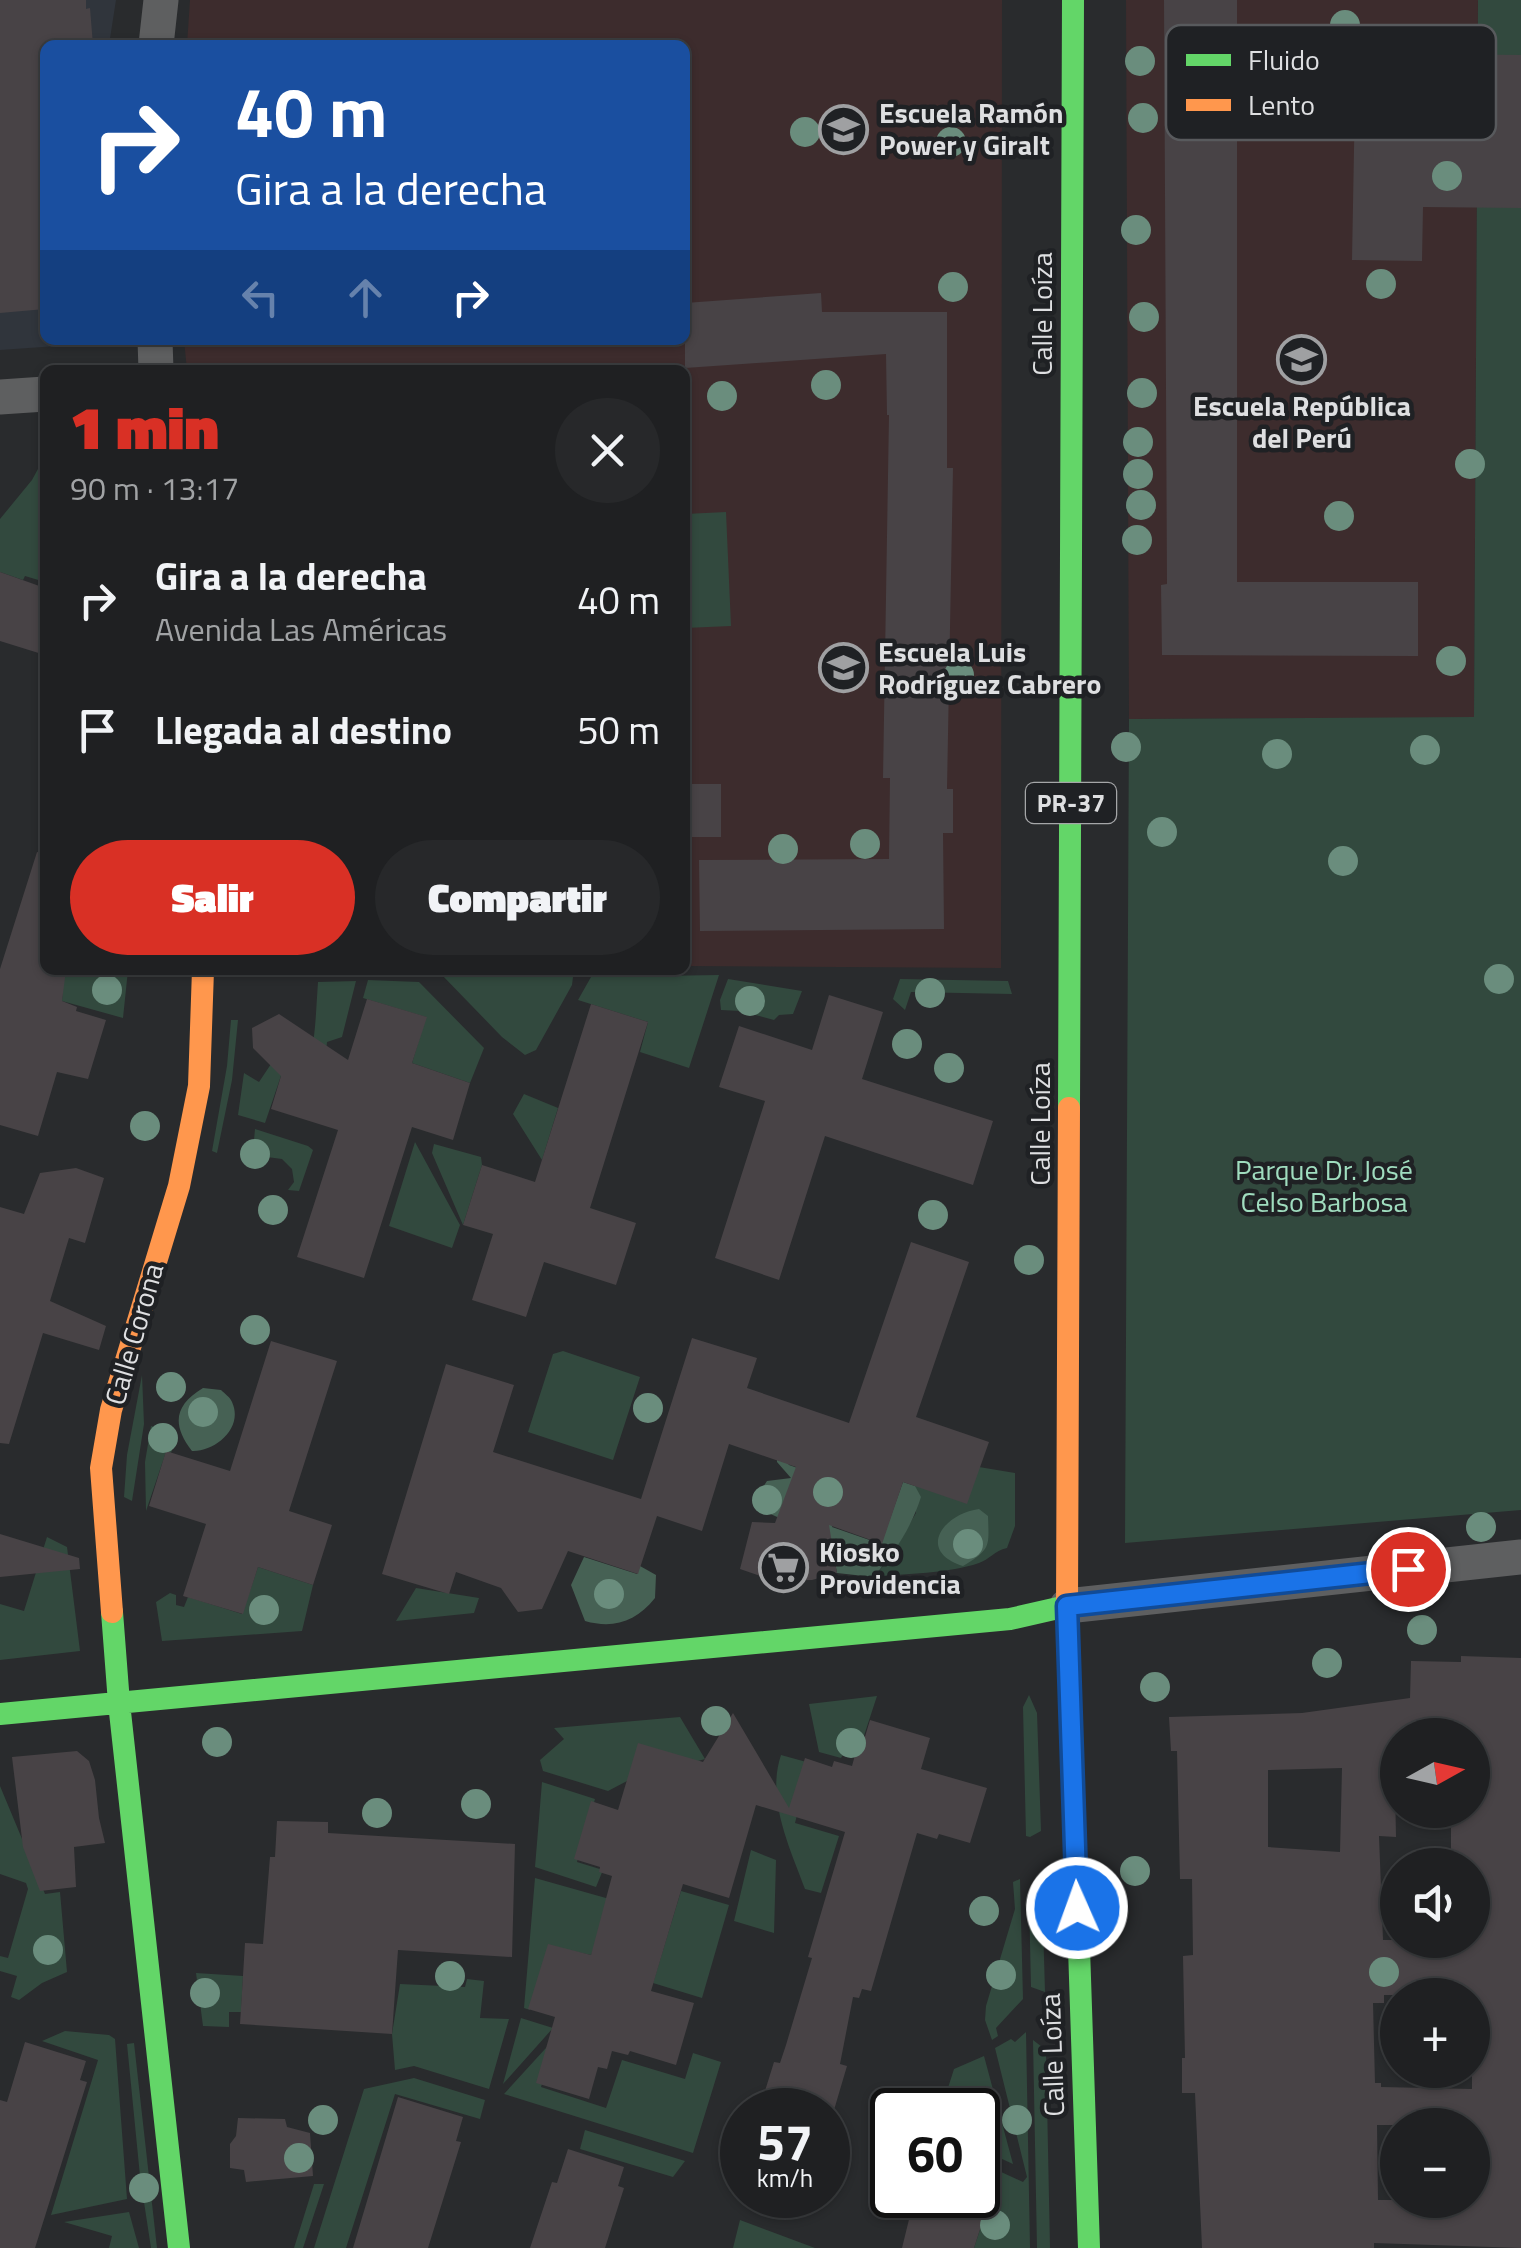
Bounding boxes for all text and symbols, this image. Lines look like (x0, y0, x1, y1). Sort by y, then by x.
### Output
legend (1166, 25, 1496, 140)
text: Fluido (1248, 38, 1320, 81)
text: 40 m (235, 58, 388, 164)
icon: right (70, 80, 200, 210)
text: Lento (1248, 83, 1315, 126)
place label: Escuela Ramón Power y Giralt (879, 91, 1063, 166)
school or university icon: Escuela Ramón Power y Giralt (818, 103, 870, 155)
text: Gira a la derecha (235, 154, 547, 222)
street label: Calle Loíza (1020, 252, 1063, 376)
icon: left (233, 270, 288, 325)
icon: ahead (338, 270, 393, 325)
icon: right (443, 270, 498, 325)
school or university icon: Escuela República del Perú (1276, 333, 1328, 385)
text: 1 min (70, 381, 219, 472)
place label: Escuela República del Perú (1193, 384, 1411, 459)
button: close (555, 398, 660, 503)
text: 90 m · 13:17 (70, 464, 239, 512)
text: Gira a la derecha (155, 547, 427, 605)
text: 40 m (577, 571, 660, 629)
icon: right (70, 573, 125, 628)
text: Avenida Las Américas (155, 605, 447, 653)
place label: Escuela Luis Rodríguez Cabrero (878, 630, 1101, 705)
school or university icon: Escuela Luis Rodríguez Cabrero (817, 642, 869, 694)
text: Llegada al destino (155, 701, 452, 759)
text: 50 m (577, 701, 660, 759)
icon: arrive (70, 703, 125, 758)
road number: PR-37 (1026, 783, 1116, 823)
button: Salir (70, 840, 355, 955)
button: Compartir (375, 840, 660, 955)
street label: Calle Loíza (1018, 1062, 1061, 1186)
park label: Parque Dr. José Celso Barbosa (1235, 1148, 1413, 1223)
street label: Calle Corona (93, 1258, 174, 1410)
pin (1366, 1527, 1451, 1612)
place label: Kiosko Providencia (819, 1530, 961, 1605)
supermarket icon: Kiosko Providencia (758, 1542, 810, 1594)
icon: arrive (1381, 1542, 1436, 1597)
north arrow (1380, 1718, 1490, 1828)
map controls (1380, 1718, 1490, 2218)
button: sound (1380, 1848, 1490, 1958)
position arrow (1025, 1856, 1129, 1960)
button: + (1380, 1978, 1490, 2088)
street label: Calle Loíza (1028, 1993, 1075, 2117)
speed limit sign: 60 (870, 2088, 1000, 2218)
text: 57 (757, 2103, 813, 2179)
button: − (1380, 2108, 1490, 2218)
text: km/h (757, 2159, 813, 2197)

